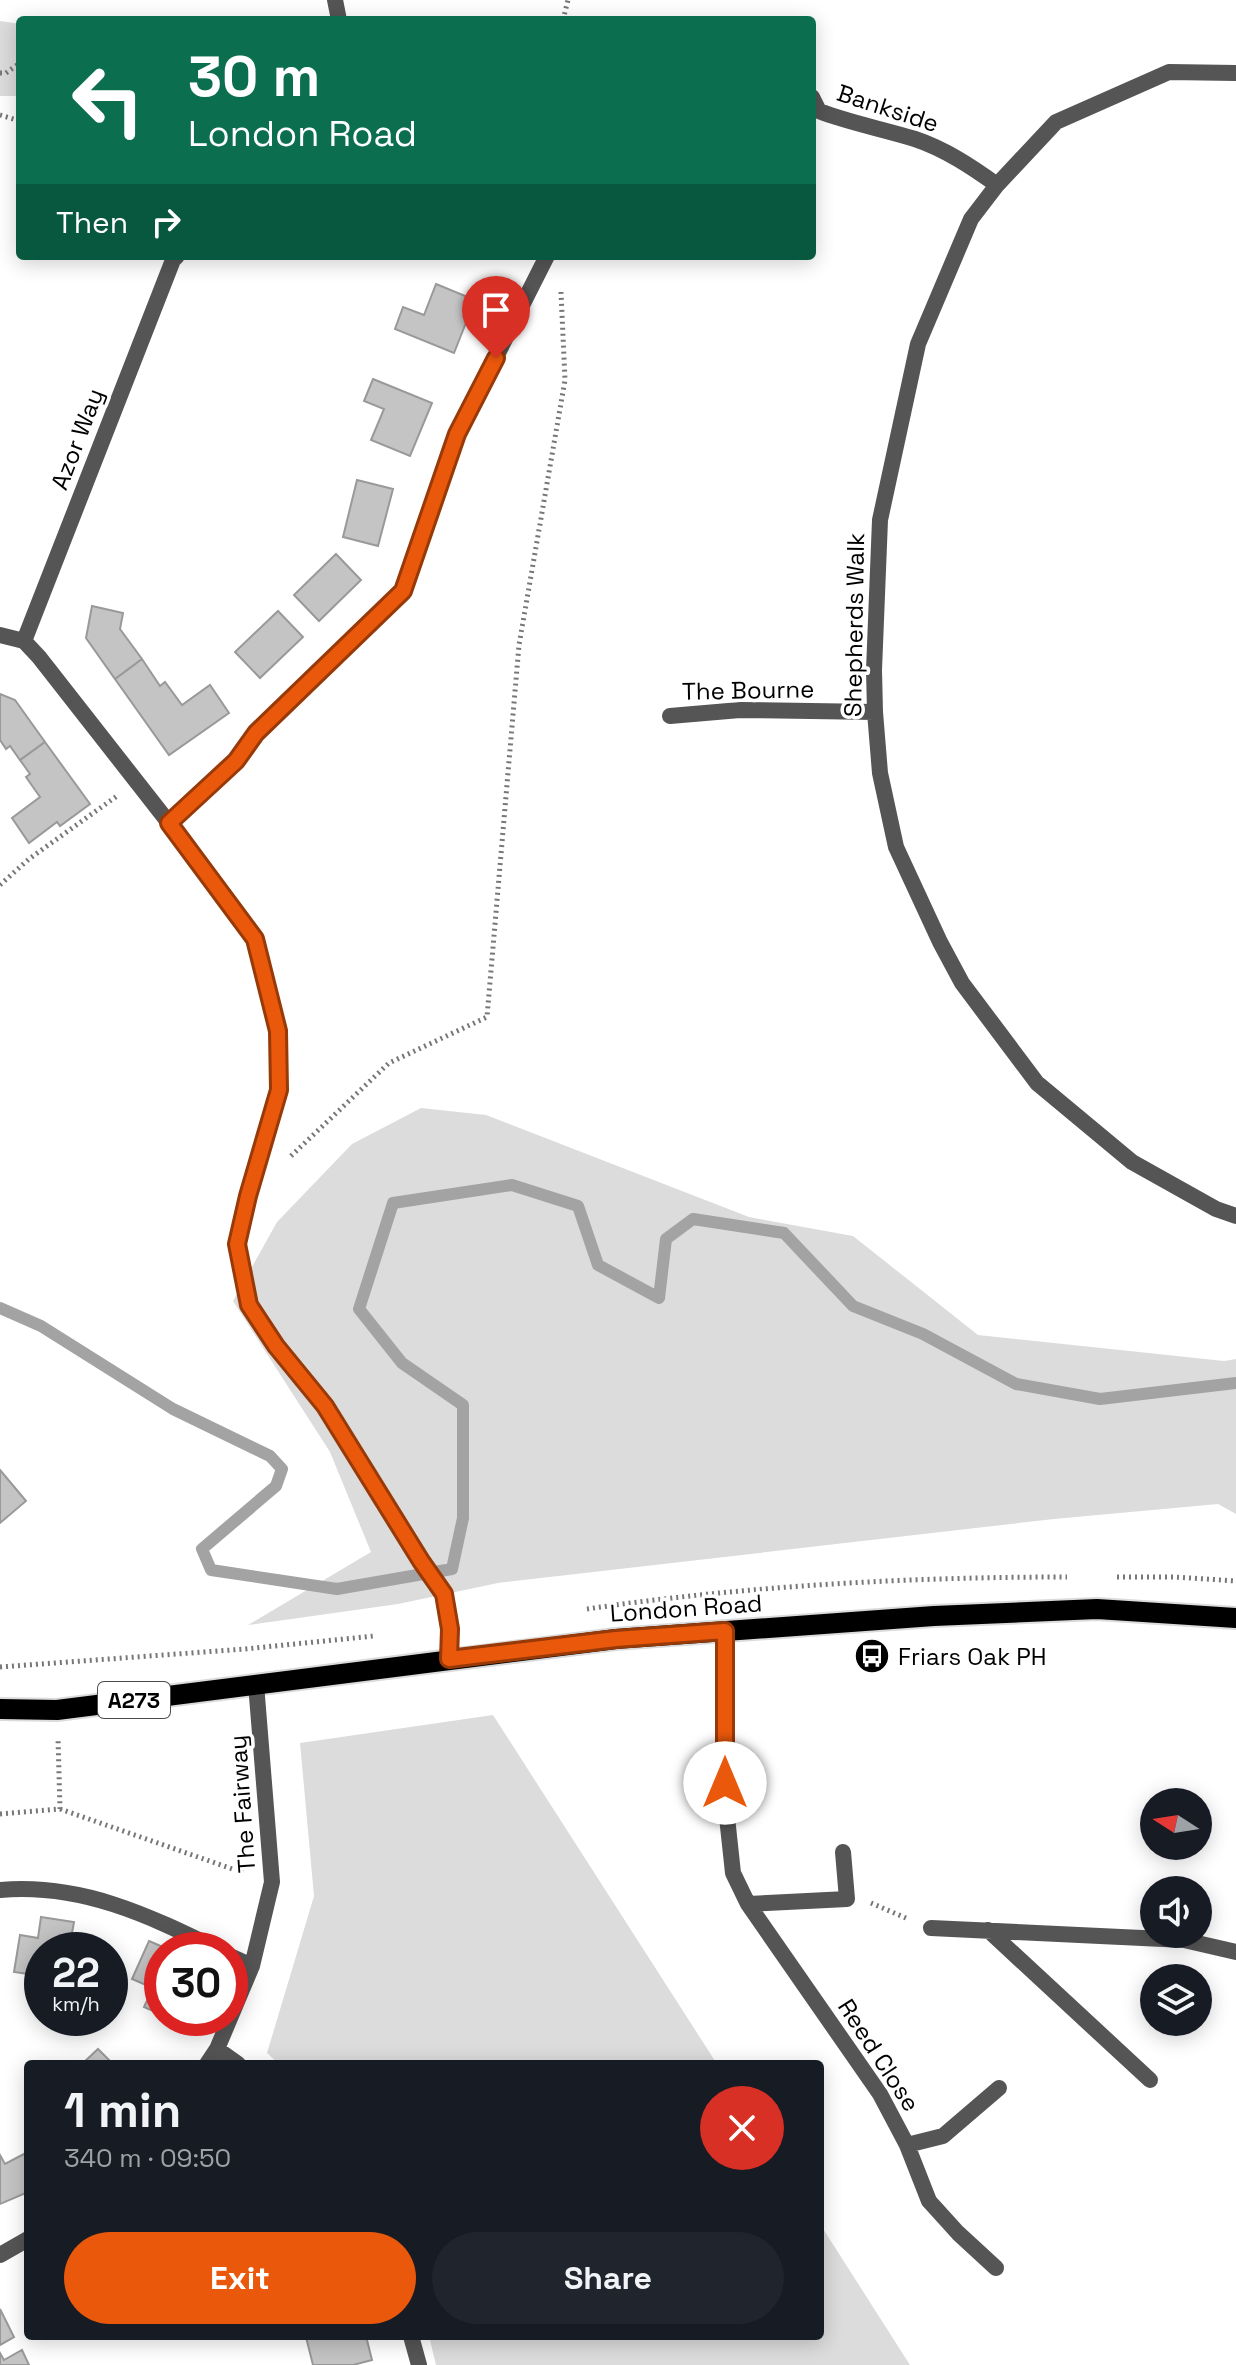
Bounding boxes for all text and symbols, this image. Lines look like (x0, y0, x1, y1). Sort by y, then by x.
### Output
text: 30 m (188, 41, 320, 112)
icon: left (56, 48, 160, 152)
street label: Bankside (833, 77, 943, 139)
text: London Road (188, 111, 417, 157)
icon: right (144, 200, 188, 244)
text: Then (56, 203, 128, 242)
pin (462, 276, 530, 358)
icon: arrive (474, 288, 518, 332)
street label: Azor Way (44, 384, 110, 494)
street label: Shepherds Walk (837, 533, 871, 717)
street label: The Bourne (681, 673, 815, 707)
street label: London Road (609, 1587, 763, 1629)
bus stop icon: Friars Oak PH (853, 1637, 891, 1675)
place label: Friars Oak PH (898, 1641, 1046, 1672)
road number: A273 (98, 1682, 170, 1718)
street label: The Fairway (222, 1734, 262, 1874)
position arrow (683, 1741, 767, 1825)
north arrow (1140, 1788, 1212, 1860)
map controls (1140, 1788, 1212, 2036)
button: sound (1140, 1876, 1212, 1948)
speed limit sign: 30 (144, 1932, 248, 2036)
text: 22 (52, 1948, 100, 1999)
button: layers (1140, 1964, 1212, 2036)
text: km/h (52, 1991, 100, 2017)
street label: Reed Close (831, 1993, 927, 2117)
text: 1 min (64, 2080, 181, 2141)
button: close (700, 2086, 784, 2170)
text: 340 m · 09:50 (64, 2141, 231, 2175)
button: Exit (64, 2232, 416, 2324)
button: Share (432, 2232, 784, 2324)

